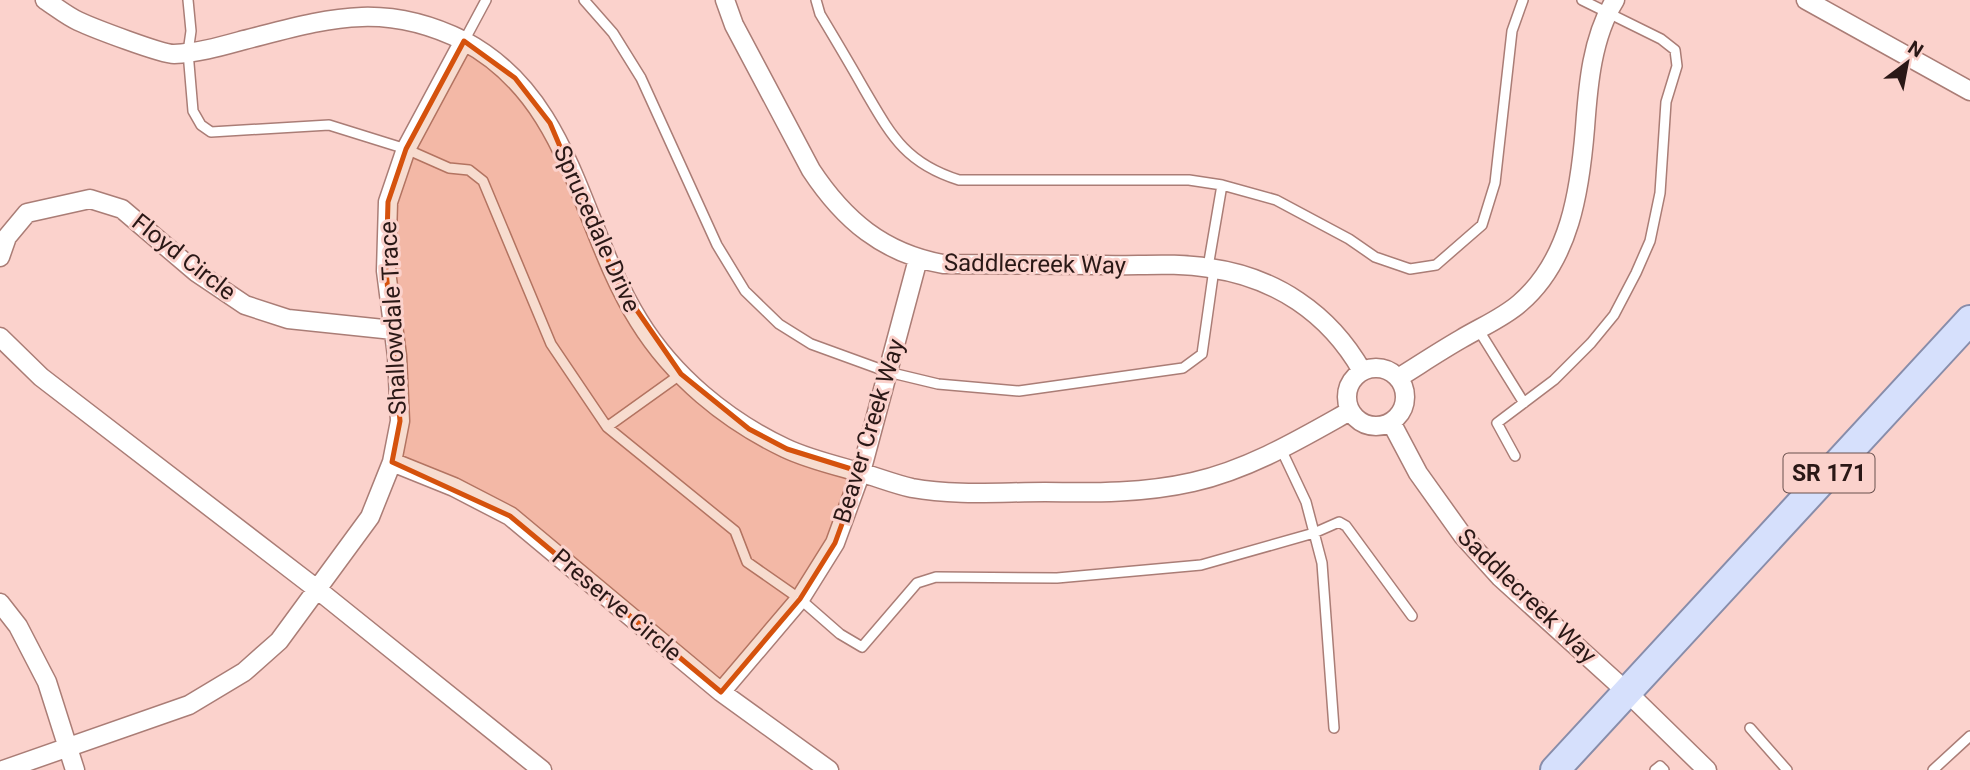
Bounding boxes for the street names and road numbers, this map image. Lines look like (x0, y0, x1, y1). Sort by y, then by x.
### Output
street label: Sprucedale Drive (548, 141, 646, 317)
street label: Floyd Circle (127, 208, 241, 306)
street label: Shallowdale Trace (374, 220, 412, 416)
street label: Saddlecreek Way (944, 248, 1127, 280)
street label: Beaver Creek Way (828, 335, 911, 526)
road number: SR 171 (1784, 453, 1874, 492)
street label: Saddlecreek Way (1452, 523, 1603, 670)
street label: Preserve Circle (547, 543, 687, 667)

